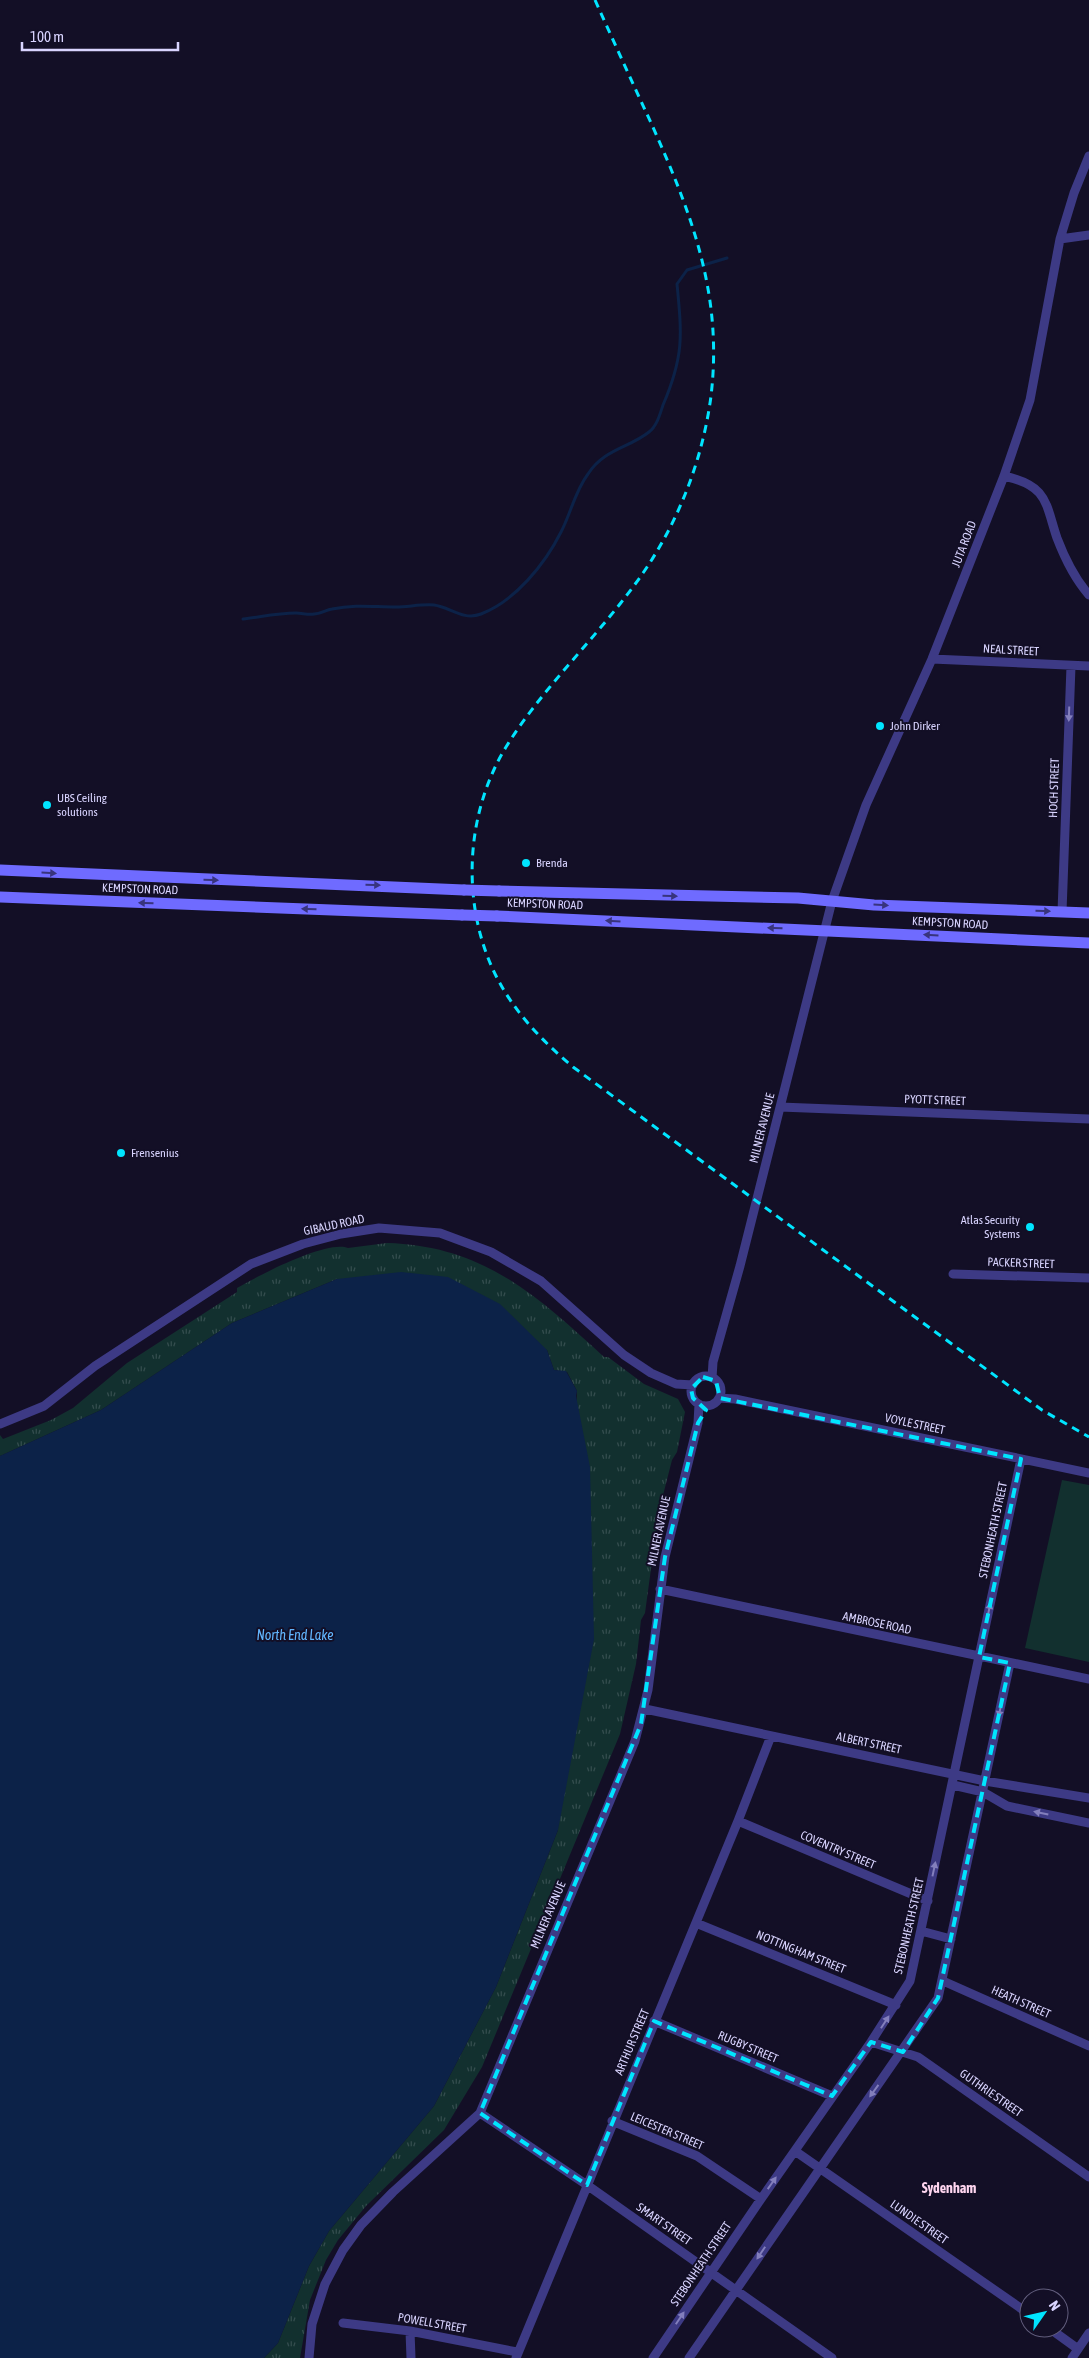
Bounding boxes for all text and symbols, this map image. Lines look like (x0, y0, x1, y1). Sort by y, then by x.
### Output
scale bar (22, 20, 179, 52)
text: 100 m (30, 28, 64, 45)
street label: JUTA ROAD (949, 518, 979, 569)
street label: NEAL STREET (983, 642, 1040, 658)
one-way arrow (1065, 707, 1073, 723)
place label: John Dirker (890, 719, 940, 733)
marker: John Dirker (874, 720, 886, 732)
street label: HOCH STREET (1046, 757, 1062, 818)
place label: UBS Ceiling solutions (57, 791, 108, 819)
marker: UBS Ceiling solutions (41, 799, 53, 811)
place label: Brenda (536, 856, 568, 870)
marker: Brenda (520, 857, 532, 869)
one-way arrow (41, 869, 57, 877)
one-way arrow (203, 876, 219, 884)
street label: KEMPSTON ROAD (102, 881, 179, 897)
one-way arrow (366, 882, 382, 890)
one-way arrow (662, 892, 678, 900)
street label: KEMPSTON ROAD (507, 896, 584, 912)
one-way arrow (138, 899, 154, 907)
one-way arrow (873, 901, 889, 909)
one-way arrow (300, 905, 316, 913)
one-way arrow (1035, 907, 1051, 915)
street label: KEMPSTON ROAD (912, 914, 989, 932)
one-way arrow (605, 917, 621, 925)
one-way arrow (767, 924, 783, 932)
one-way arrow (922, 931, 938, 939)
street label: MILNER AVENUE (747, 1092, 777, 1164)
street label: PYOTT STREET (904, 1092, 967, 1108)
place label: Frensenius (131, 1146, 179, 1160)
marker: Frensenius (115, 1147, 127, 1159)
street label: GIBAUD ROAD (302, 1212, 366, 1238)
place label: Atlas Security Systems (961, 1213, 1020, 1241)
marker: Atlas Security Systems (1024, 1221, 1036, 1233)
street label: PACKER STREET (987, 1255, 1056, 1271)
street label: VOYLE STREET (884, 1411, 947, 1437)
street label: STEBONHEATH STREET (976, 1480, 1010, 1580)
street label: MILNER AVENUE (645, 1495, 673, 1567)
one-way arrow (985, 1601, 993, 1617)
street label: AMBROSE ROAD (841, 1609, 913, 1637)
water label: North End Lake (256, 1627, 334, 1643)
one-way arrow (996, 1703, 1004, 1718)
street label: ALBERT STREET (835, 1729, 903, 1757)
one-way arrow (1034, 1809, 1049, 1817)
street label: COVENTRY STREET (798, 1828, 878, 1872)
one-way arrow (931, 1860, 939, 1876)
street label: STEBONHEATH STREET (891, 1876, 927, 1976)
street label: MILNER AVENUE (528, 1879, 568, 1951)
street label: NOTTINGHAM STREET (754, 1928, 848, 1977)
street label: HEATH STREET (989, 1983, 1053, 2022)
street label: ARTHUR STREET (612, 2006, 653, 2077)
one-way arrow (880, 2015, 890, 2028)
street label: RUGBY STREET (716, 2028, 781, 2066)
street label: GUTHRIE STREET (957, 2066, 1026, 2120)
one-way arrow (869, 2084, 879, 2098)
street label: LEICESTER STREET (628, 2109, 706, 2153)
one-way arrow (767, 2177, 777, 2190)
district label: Sydenham (922, 2180, 976, 2196)
street label: LUNDIE STREET (887, 2197, 951, 2247)
street label: SMART STREET (634, 2200, 695, 2248)
street label: STEBONHEATH STREET (668, 2219, 735, 2309)
one-way arrow (756, 2247, 766, 2260)
north arrow (1019, 2288, 1069, 2338)
text: N (1046, 2298, 1064, 2314)
street label: POWELL STREET (397, 2310, 468, 2336)
one-way arrow (675, 2311, 685, 2324)

